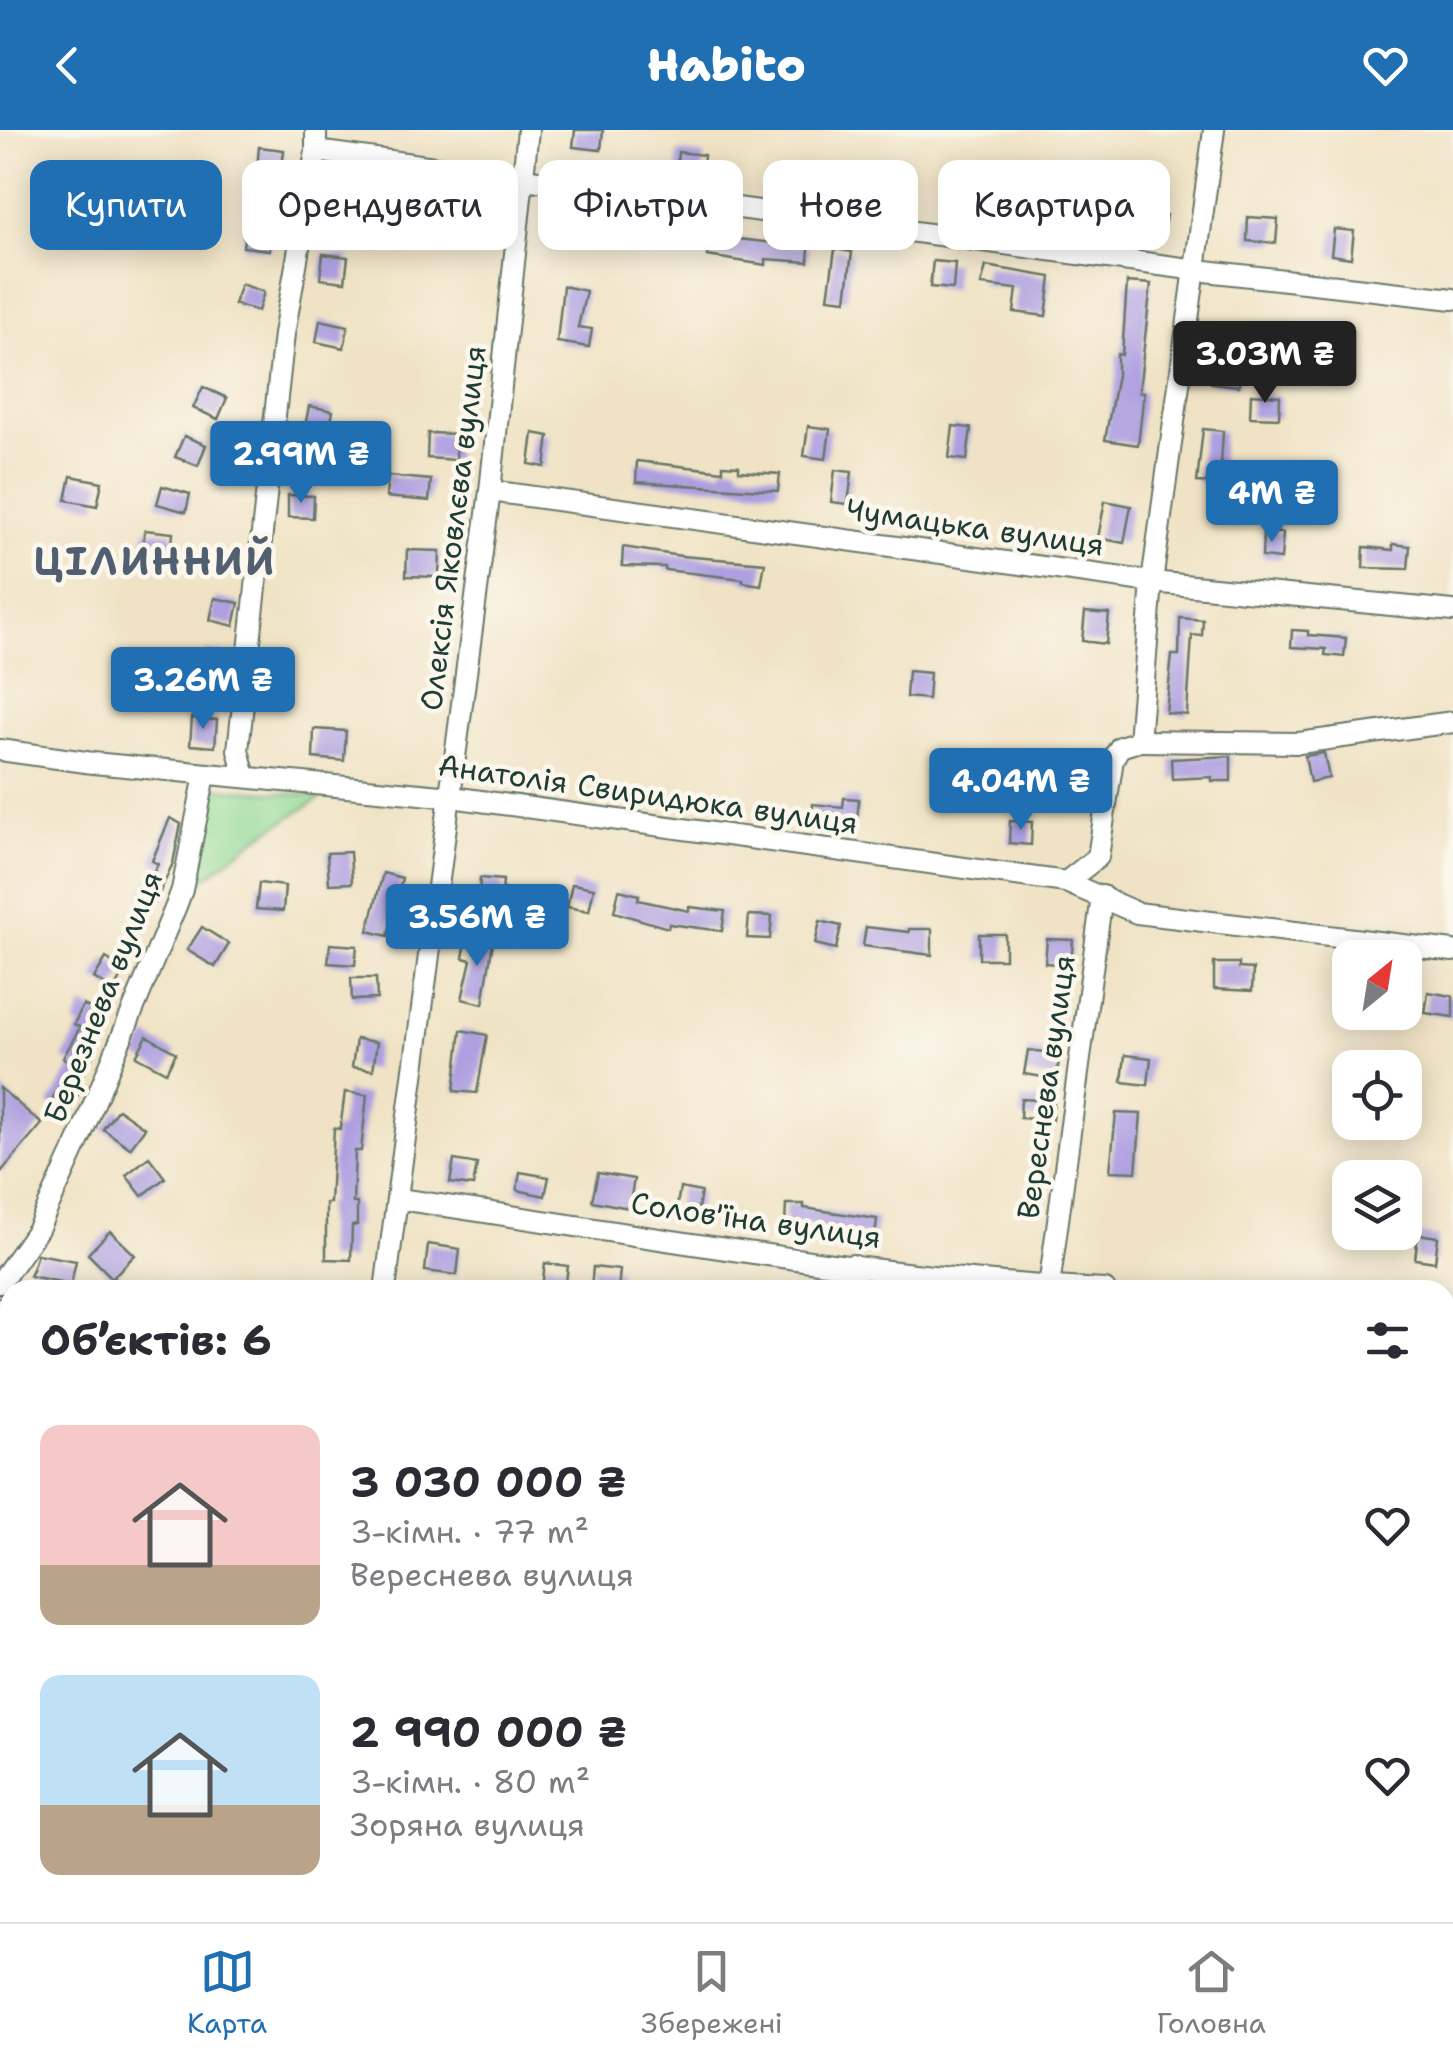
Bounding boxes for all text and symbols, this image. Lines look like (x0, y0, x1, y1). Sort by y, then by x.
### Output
text: Habito (647, 35, 806, 95)
icon: back (40, 38, 95, 93)
icon: heart (1358, 38, 1413, 93)
chip: Купити (30, 160, 222, 250)
chip: Орендувати (242, 160, 518, 250)
chip: Фільтри (538, 160, 743, 250)
chip: Нове (763, 160, 918, 250)
chip: Квартира (938, 160, 1170, 250)
pin: 3.03M ₴ (1173, 321, 1357, 406)
text: 3.03M ₴ (1195, 332, 1335, 375)
street label: Олексія Яковлєва вулиця (410, 343, 496, 713)
pin: 2.99M ₴ (209, 421, 393, 506)
text: 2.99M ₴ (232, 432, 370, 475)
pin: 4M ₴ (1213, 460, 1331, 545)
text: 4M ₴ (1228, 471, 1316, 514)
street label: Чумацька вулиця (843, 489, 1107, 565)
district label: ЦІЛИННИЙ (33, 534, 277, 588)
pin: 3.26M ₴ (111, 647, 295, 732)
text: 3.26M ₴ (133, 658, 273, 701)
street label: Анатолія Свиридюка вулиця (436, 744, 860, 844)
pin: 4.04M ₴ (929, 748, 1113, 833)
text: 4.04M ₴ (951, 759, 1091, 802)
street label: Березнева вулиця (34, 865, 172, 1129)
pin: 3.56M ₴ (385, 884, 569, 969)
text: 3.56M ₴ (408, 895, 546, 938)
north arrow (1332, 940, 1422, 1030)
map controls (1332, 940, 1422, 1250)
street label: Вереснева вулиця (1007, 952, 1085, 1222)
button: locate (1332, 1050, 1422, 1140)
button: layers (1332, 1160, 1422, 1250)
street label: Солов'їна вулиця (628, 1182, 884, 1258)
text: Об’єктів: 6 (40, 1312, 272, 1368)
icon: filters (1360, 1313, 1415, 1368)
text: 3 030 000 ₴ (350, 1454, 626, 1510)
icon: home (120, 1465, 240, 1585)
icon: heart (1360, 1498, 1415, 1553)
text: 3-кімн. · 77 m² (350, 1510, 589, 1553)
text: Вереснева вулиця (350, 1553, 634, 1596)
text: 2 990 000 ₴ (350, 1704, 627, 1760)
icon: home (120, 1715, 240, 1835)
icon: heart (1360, 1748, 1415, 1803)
text: 3-кімн. · 80 m² (350, 1760, 590, 1803)
text: Зоряна вулиця (350, 1803, 585, 1846)
tab: Карта (187, 1944, 267, 2042)
tab: Збережені (641, 1944, 783, 2042)
tab: Головна (1157, 1944, 1266, 2042)

